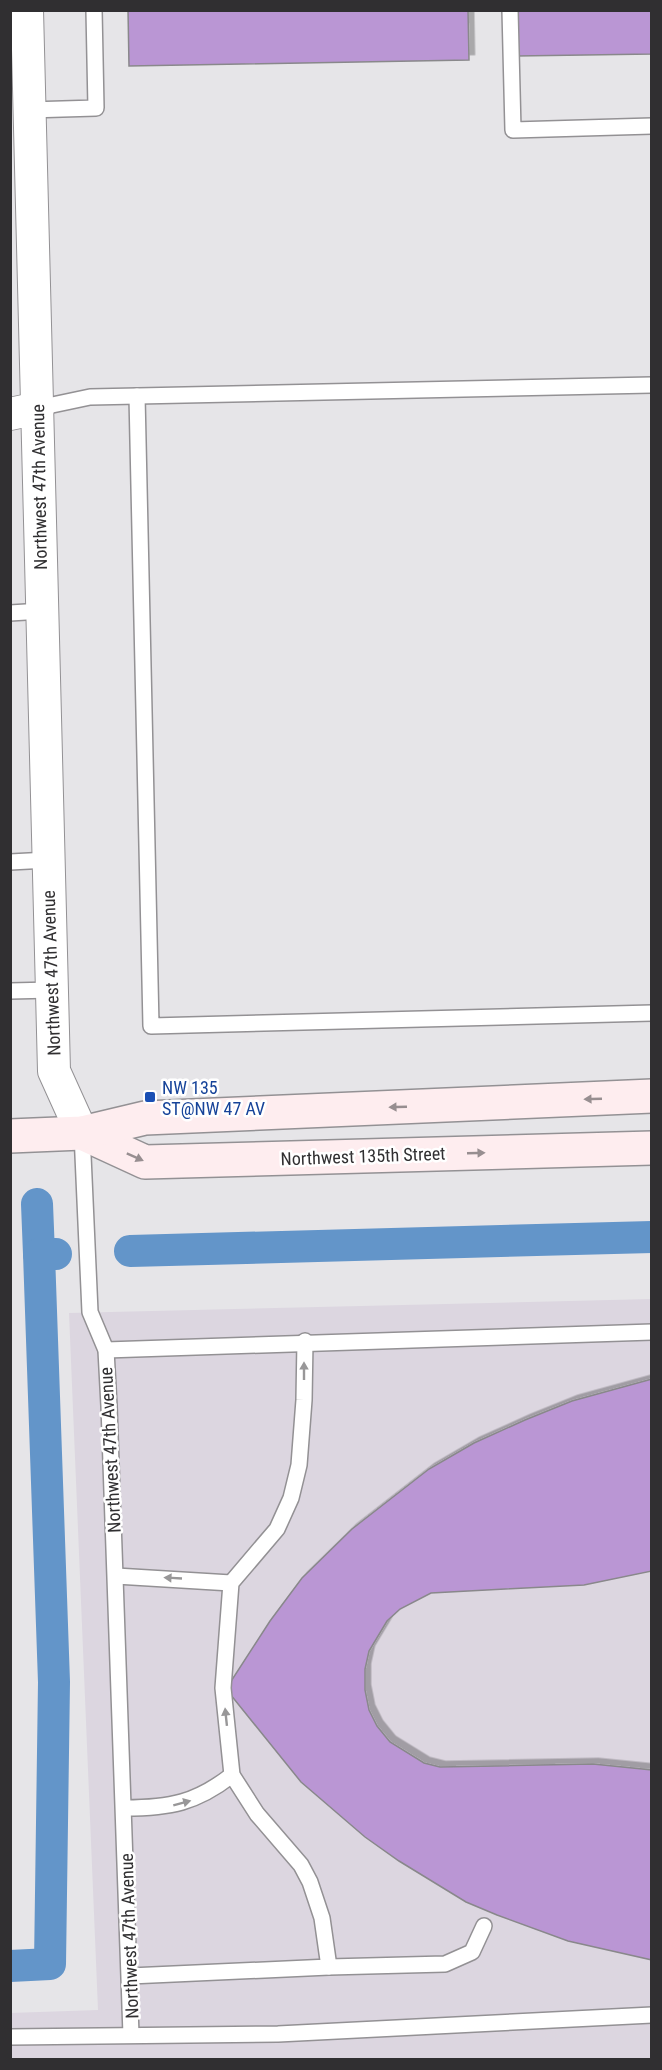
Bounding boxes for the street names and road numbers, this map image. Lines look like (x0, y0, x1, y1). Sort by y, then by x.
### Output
street label: Northwest 47th Avenue (27, 404, 51, 570)
street label: Northwest 47th Avenue (38, 890, 64, 1056)
street label: Northwest 135th Street (280, 1143, 446, 1169)
street label: Northwest 47th Avenue (95, 1367, 125, 1533)
street label: Northwest 47th Avenue (116, 1853, 142, 2019)

